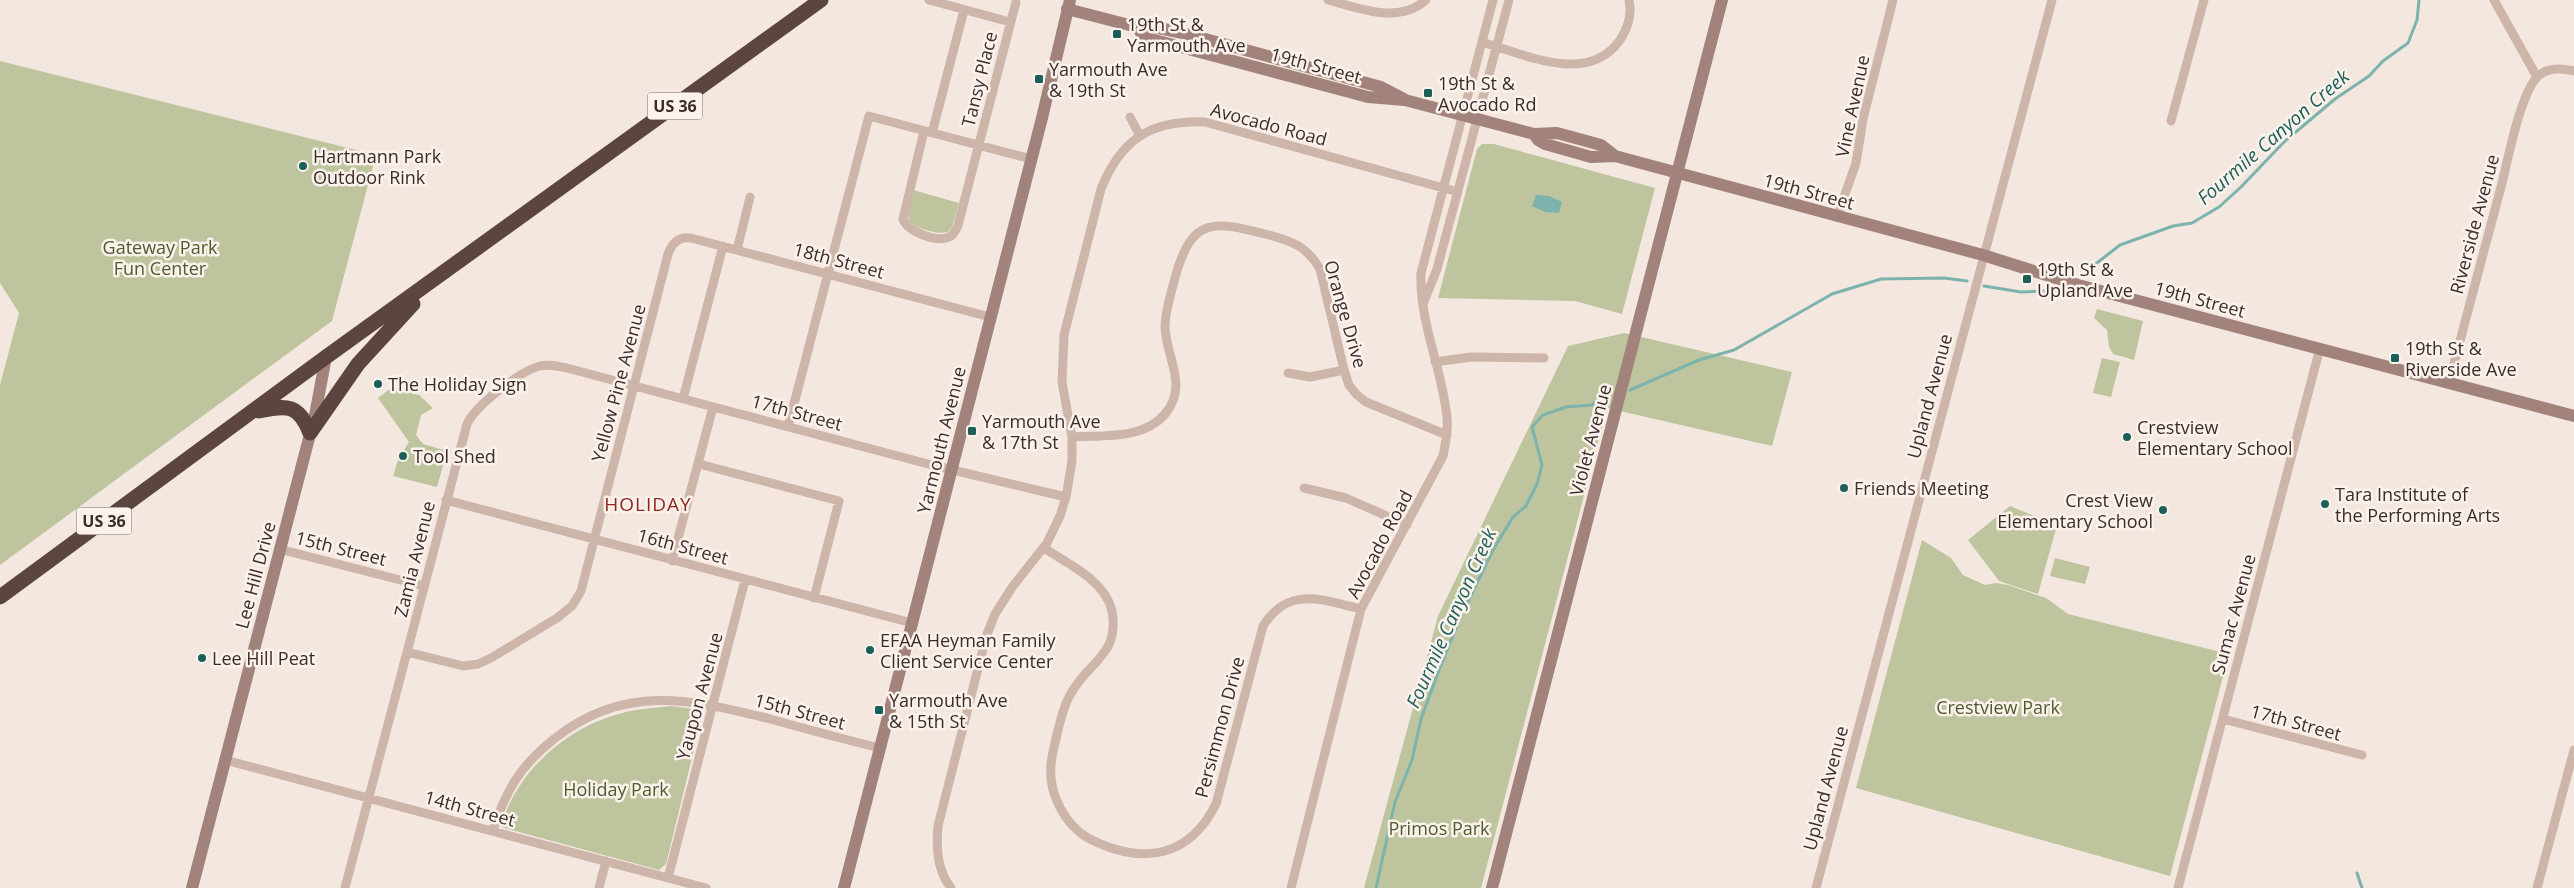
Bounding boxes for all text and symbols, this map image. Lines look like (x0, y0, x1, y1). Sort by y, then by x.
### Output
place label: 19th St & Yarmouth Ave (1127, 12, 1246, 57)
marker: 19th St & Yarmouth Ave (1111, 28, 1123, 40)
street label: Tansy Place (956, 29, 1002, 129)
street label: 19th Street (1268, 41, 1364, 89)
street label: Vine Avenue (1829, 53, 1875, 159)
place label: Yarmouth Ave & 19th St (1049, 57, 1168, 102)
water label: Fourmile Canyon Creek (2191, 63, 2355, 210)
place label: 19th St & Avocado Rd (1438, 71, 1536, 116)
marker: Yarmouth Ave & 19th St (1033, 73, 1045, 85)
marker: 19th St & Avocado Rd (1422, 87, 1434, 99)
road number: US 36 (648, 92, 702, 120)
street label: Avocado Road (1208, 97, 1330, 151)
place label: Hartmann Park Outdoor Rink (313, 144, 442, 189)
street label: Riverside Avenue (2444, 151, 2504, 297)
marker: Hartmann Park Outdoor Rink (297, 160, 309, 172)
street label: 19th Street (1761, 167, 1857, 215)
park label: Gateway Park Fun Center (103, 235, 218, 280)
street label: 18th Street (791, 236, 887, 284)
street label: Orange Drive (1319, 257, 1373, 371)
place label: 19th St & Upland Ave (2037, 257, 2133, 302)
marker: 19th St & Upland Ave (2021, 273, 2033, 285)
street label: 19th Street (2152, 275, 2248, 323)
street label: Yellow Pine Avenue (585, 301, 651, 465)
street label: Upland Avenue (1901, 331, 1957, 461)
place label: 19th St & Riverside Ave (2405, 336, 2517, 381)
marker: 19th St & Riverside Ave (2389, 352, 2401, 364)
street label: Yarmouth Avenue (911, 364, 971, 516)
place label: The Holiday Sign (388, 372, 527, 396)
marker: The Holiday Sign (372, 378, 384, 390)
street label: Violet Avenue (1564, 382, 1616, 498)
street label: 17th Street (749, 388, 845, 436)
place label: Yarmouth Ave & 17th St (982, 409, 1101, 454)
place label: Crestview Elementary School (2137, 415, 2293, 460)
marker: Yarmouth Ave & 17th St (966, 425, 978, 437)
marker: Crestview Elementary School (2121, 431, 2133, 443)
place label: Tool Shed (413, 444, 496, 468)
marker: Tool Shed (397, 450, 409, 462)
place label: Friends Meeting (1854, 476, 1989, 500)
marker: Friends Meeting (1838, 482, 1850, 494)
place label: Tara Institute of the Performing Arts (2335, 482, 2500, 527)
street label: Avocado Road (1340, 486, 1418, 602)
place label: Crest View Elementary School (1997, 488, 2153, 533)
district label: HOLIDAY (604, 491, 692, 517)
street label: Zamia Avenue (388, 498, 440, 620)
marker: Tara Institute of the Performing Arts (2319, 498, 2331, 510)
marker: Crest View Elementary School (2157, 504, 2169, 516)
road number: US 36 (76, 508, 132, 534)
street label: Lee Hill Drive (229, 519, 281, 631)
street label: 16th Street (635, 522, 731, 570)
water label: Fourmile Canyon Creek (1400, 524, 1503, 712)
street label: 15th Street (293, 525, 389, 571)
street label: Sumac Avenue (2205, 551, 2261, 677)
place label: EFAA Heyman Family Client Service Center (880, 628, 1057, 673)
street label: Yaupon Avenue (670, 629, 728, 763)
marker: EFAA Heyman Family Client Service Center (864, 644, 876, 656)
place label: Lee Hill Peat (212, 646, 315, 670)
marker: Lee Hill Peat (196, 652, 208, 664)
street label: Persimmon Drive (1189, 654, 1249, 800)
street label: 15th Street (752, 687, 848, 735)
place label: Yarmouth Ave & 15th St (889, 688, 1008, 733)
park label: Crestview Park (1936, 695, 2060, 719)
street label: 17th Street (2248, 698, 2344, 746)
marker: Yarmouth Ave & 15th St (873, 704, 885, 716)
street label: Upland Avenue (1797, 723, 1853, 853)
park label: Holiday Park (563, 777, 669, 801)
street label: 14th Street (422, 784, 518, 832)
park label: Primos Park (1388, 816, 1490, 840)

